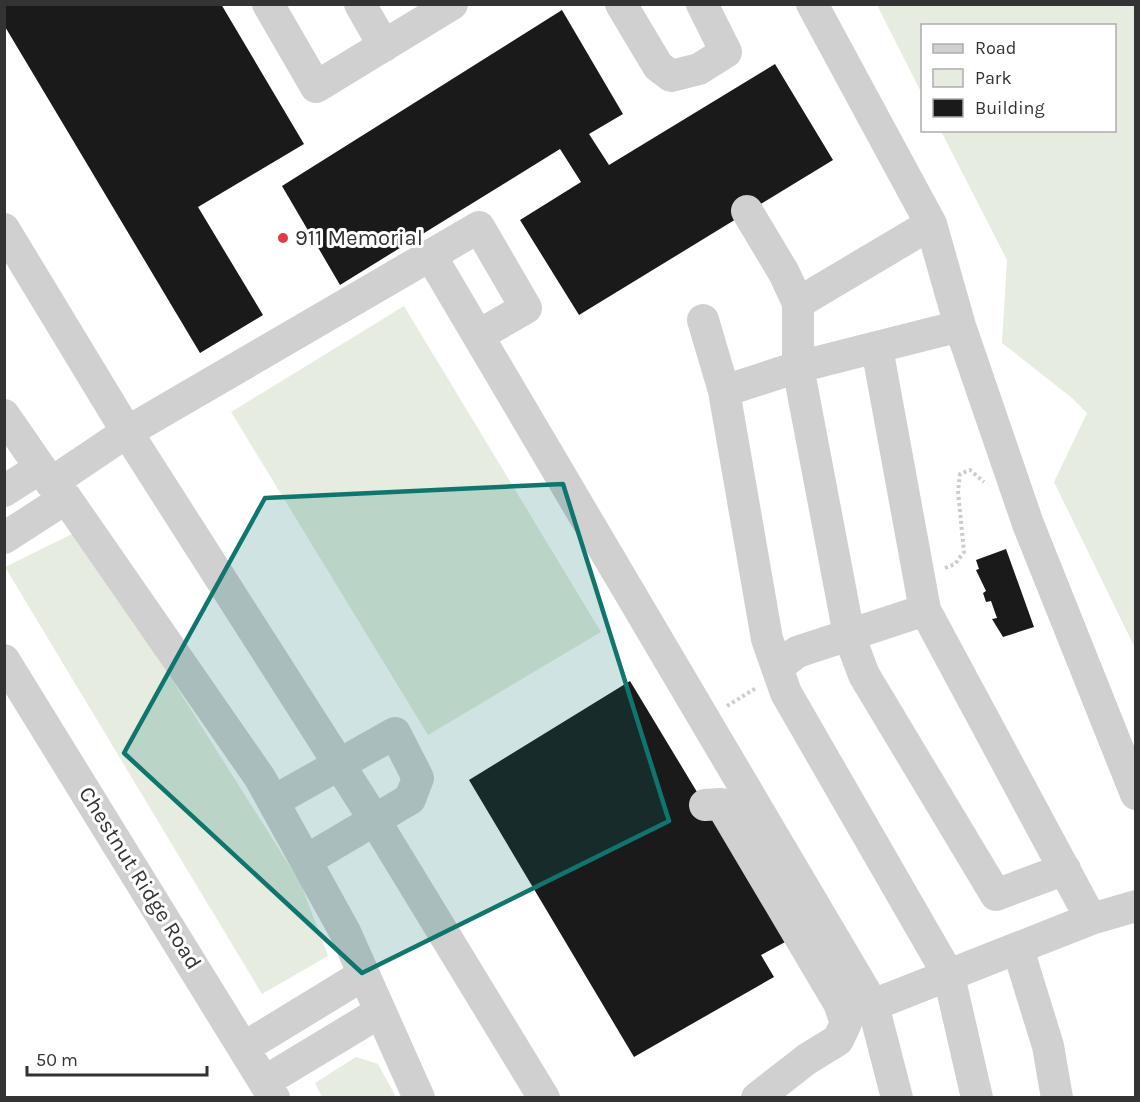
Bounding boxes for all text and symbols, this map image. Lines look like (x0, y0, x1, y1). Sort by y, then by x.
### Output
legend (921, 24, 1116, 132)
text: Road (975, 37, 1016, 59)
text: Park (975, 67, 1012, 89)
text: Building (975, 97, 1045, 119)
place label: 911 Memorial (295, 225, 423, 251)
marker: 911 Memorial (276, 231, 290, 245)
street label: Chestnut Ridge Road (73, 782, 207, 974)
scale bar (27, 1039, 207, 1077)
text: 50 m (36, 1049, 78, 1071)

